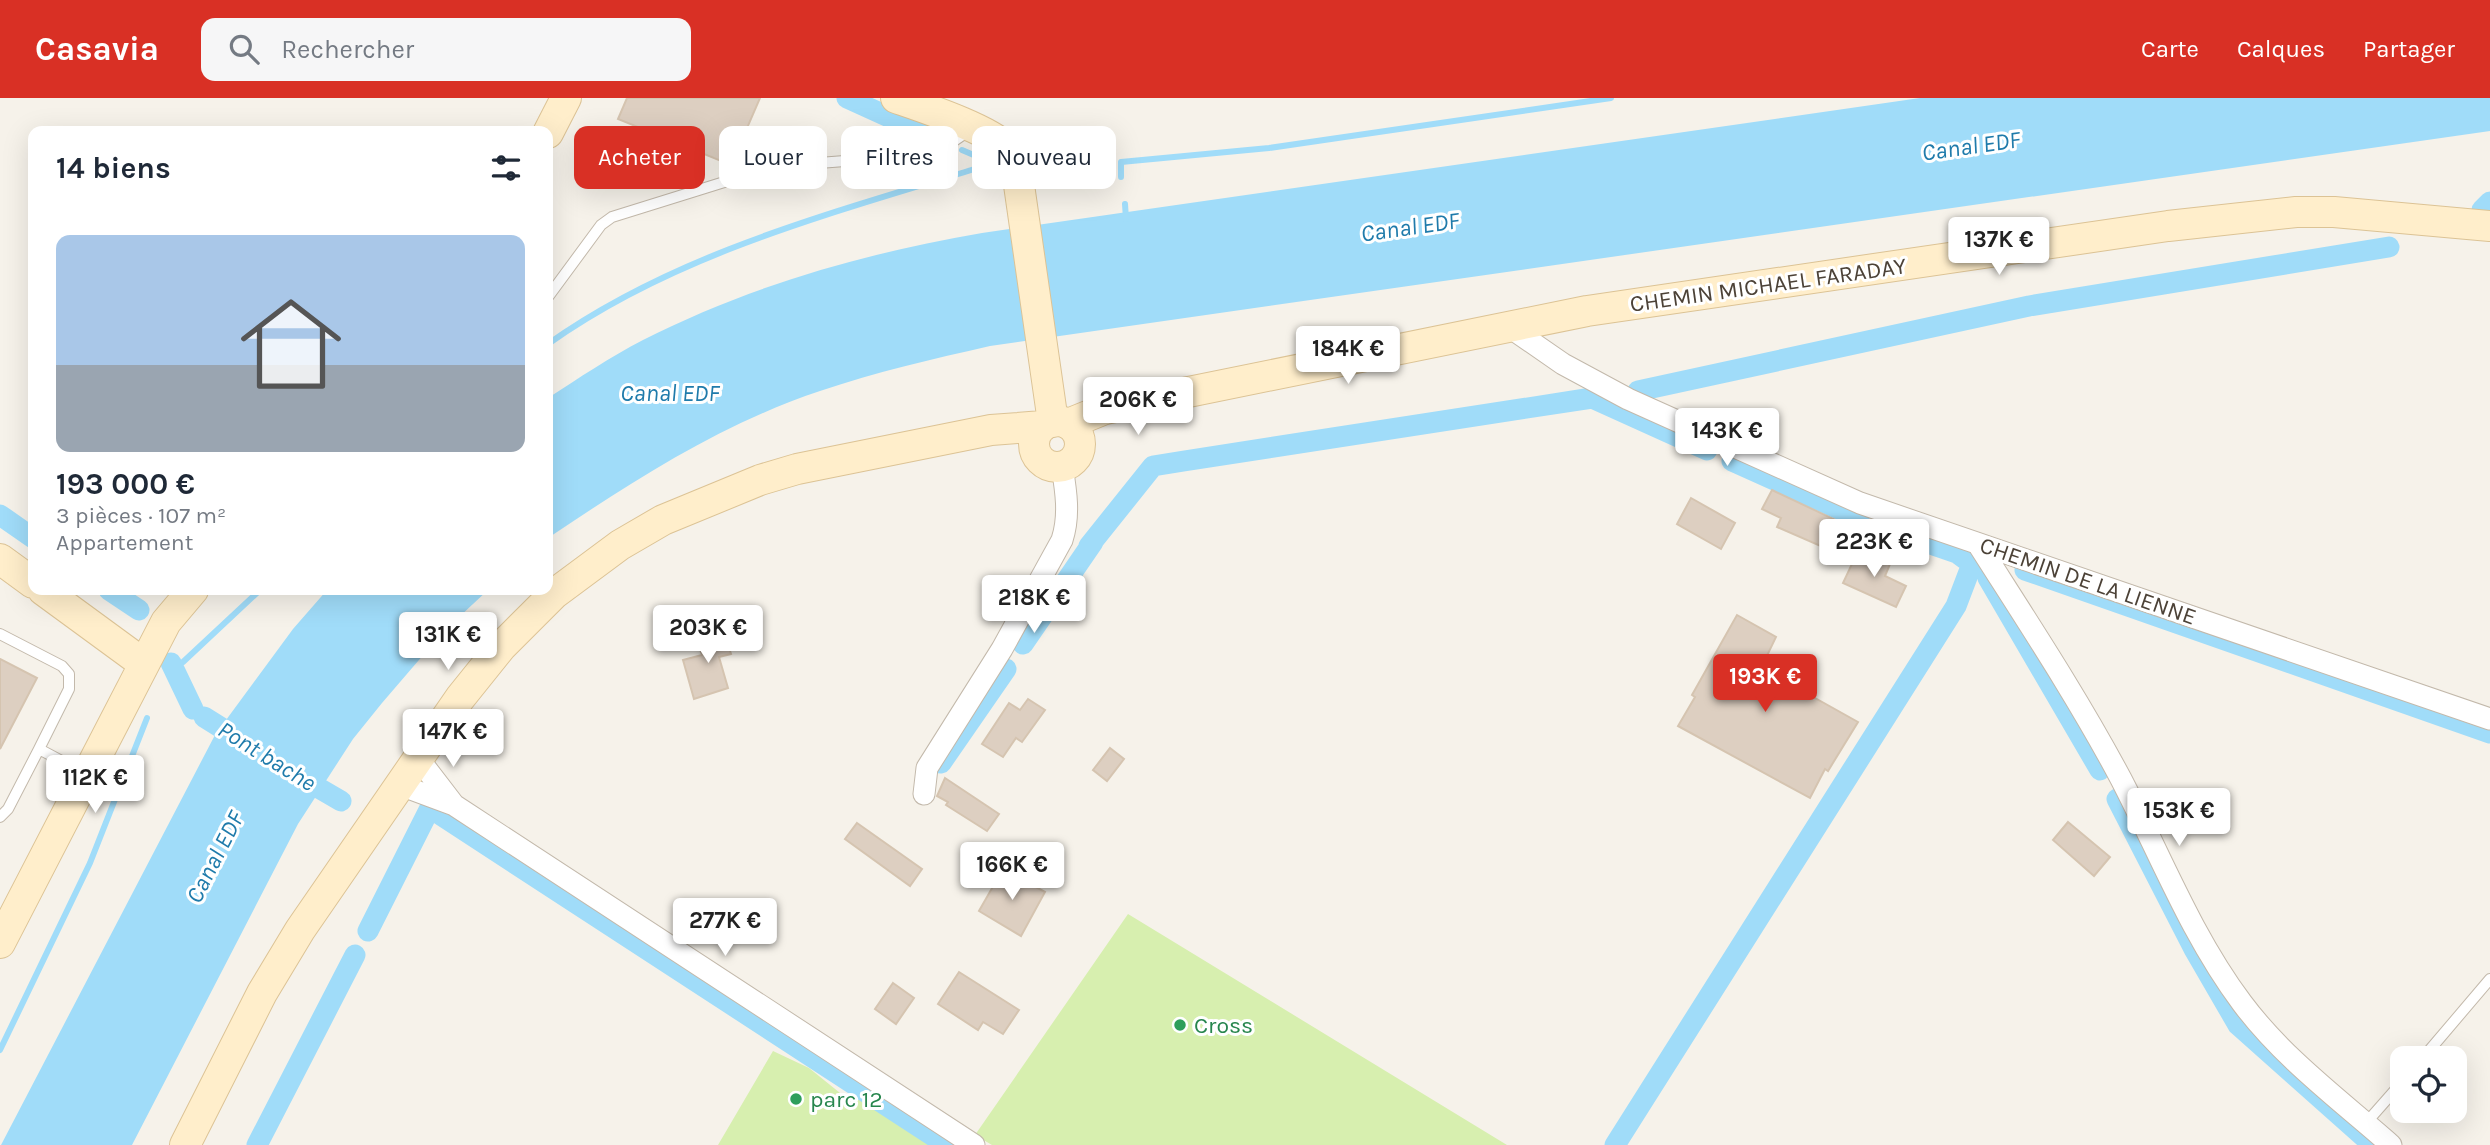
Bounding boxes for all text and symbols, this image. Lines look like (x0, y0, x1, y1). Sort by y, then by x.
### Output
search box (201, 18, 691, 81)
text: Casavia (35, 30, 159, 68)
icon: search (225, 30, 263, 68)
text: Rechercher (281, 34, 414, 65)
text: Carte (2141, 35, 2199, 63)
text: Calques (2237, 35, 2325, 63)
text: Partager (2363, 35, 2455, 63)
water label: Canal EDF (1920, 125, 2023, 167)
chip: Acheter (574, 126, 705, 189)
chip: Louer (719, 126, 827, 189)
chip: Filtres (841, 126, 958, 189)
chip: Nouveau (972, 126, 1116, 189)
icon: filters (487, 149, 525, 187)
text: 14 biens (56, 150, 171, 186)
water label: Canal EDF (1359, 206, 1462, 248)
pin: 137K € (1942, 218, 2056, 277)
text: 137K € (1964, 226, 2034, 253)
street label: CHEMIN MICHAEL FARADAY (1628, 252, 1908, 318)
icon: home (228, 281, 354, 407)
pin: 184K € (1291, 327, 1405, 386)
text: 184K € (1312, 335, 1384, 362)
pin: 206K € (1081, 378, 1195, 437)
water label: Canal EDF (620, 379, 720, 407)
text: 206K € (1099, 386, 1177, 413)
pin: 143K € (1670, 408, 1784, 468)
text: 143K € (1691, 417, 1763, 444)
text: 193 000 € (56, 466, 195, 502)
text: 3 pièces · 107 m² (56, 502, 226, 529)
pin: 223K € (1817, 519, 1931, 579)
text: 223K € (1835, 528, 1913, 555)
text: Appartement (56, 529, 193, 556)
street label: CHEMIN DE LA LIENNE (1976, 531, 2200, 631)
pin: 218K € (977, 575, 1091, 635)
text: 218K € (998, 584, 1070, 611)
pin: 203K € (651, 606, 765, 665)
pin: 131K € (391, 612, 505, 672)
text: 203K € (669, 614, 747, 641)
text: 131K € (415, 621, 481, 648)
pin: 193K € (1708, 654, 1822, 714)
text: 193K € (1729, 663, 1801, 690)
pin: 147K € (396, 710, 510, 769)
water label: Pont bache (213, 715, 321, 797)
text: 147K € (419, 718, 487, 745)
pin: 112K € (38, 756, 152, 815)
text: 112K € (62, 764, 128, 791)
pin: 153K € (2122, 788, 2236, 848)
text: 153K € (2143, 797, 2215, 824)
water label: Canal EDF (180, 806, 250, 908)
pin: 166K € (955, 842, 1069, 902)
text: 166K € (976, 851, 1048, 878)
pin: 277K € (668, 898, 782, 958)
text: 277K € (689, 907, 761, 934)
place label: Cross (1194, 1012, 1253, 1039)
marker: Cross (1172, 1017, 1188, 1033)
map controls (2390, 1046, 2467, 1123)
button: locate (2390, 1046, 2467, 1123)
place label: parc 12 (810, 1086, 883, 1113)
marker: parc 12 (788, 1091, 804, 1107)

